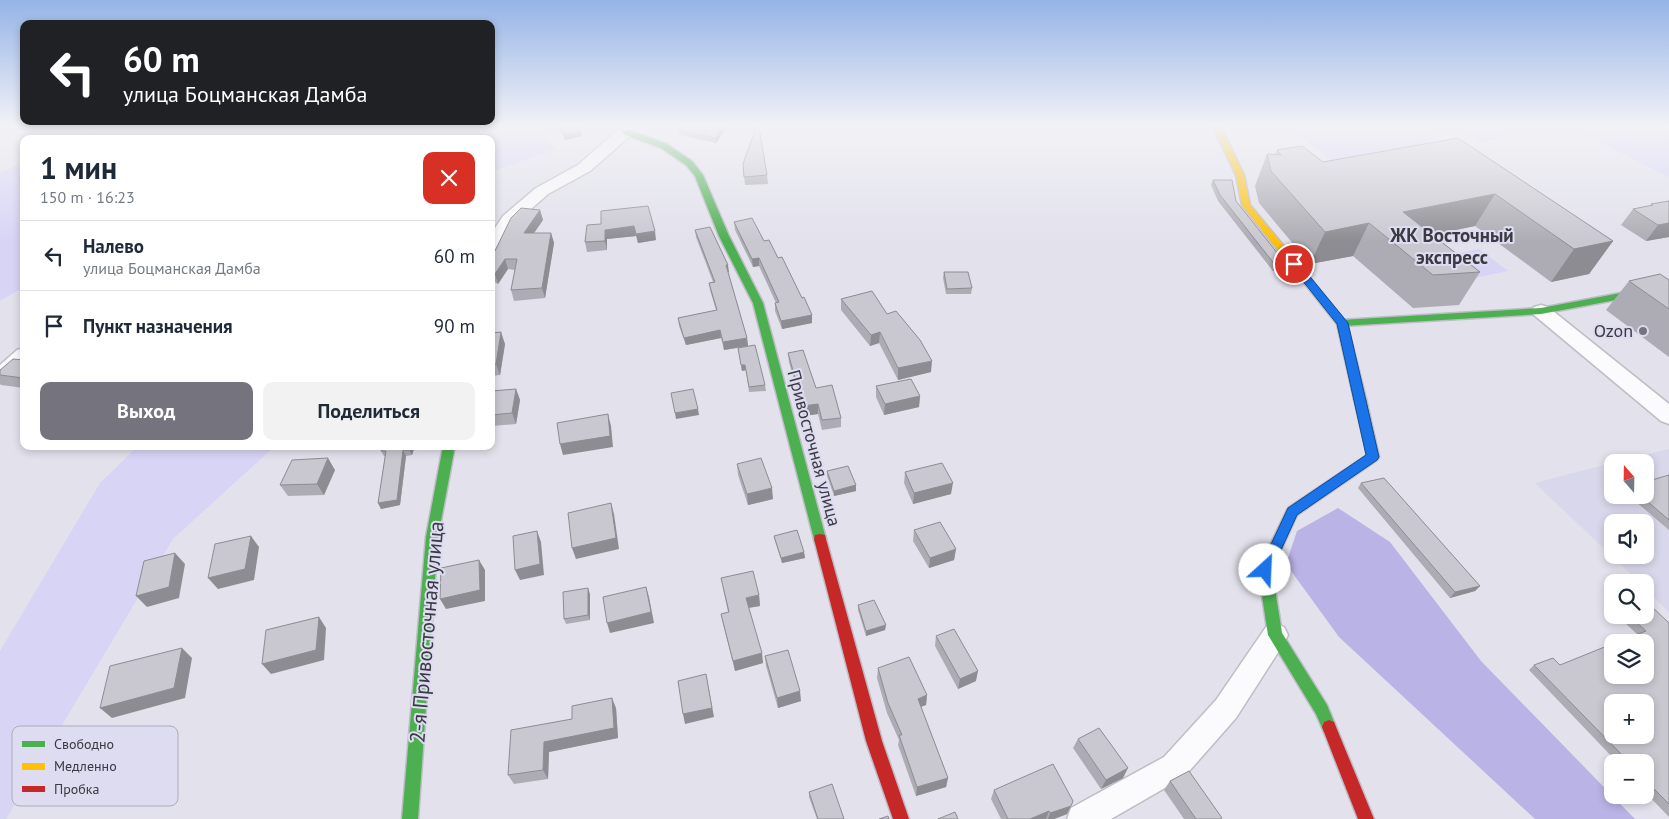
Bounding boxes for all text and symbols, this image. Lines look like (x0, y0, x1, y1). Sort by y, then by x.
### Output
text: 60 m (123, 36, 200, 82)
icon: left (40, 40, 105, 105)
text: улица Боцманская Дамба (123, 80, 367, 108)
text: 1 мин (40, 148, 117, 187)
button: close (423, 152, 475, 204)
text: 150 m · 16:23 (40, 187, 135, 207)
district label: ЖК Восточный экспресс (1389, 223, 1514, 269)
text: Налево (83, 234, 144, 258)
icon: left (40, 242, 68, 270)
pin (1273, 243, 1315, 285)
text: 60 m (434, 244, 475, 268)
icon: arrive (1280, 250, 1308, 278)
text: улица Боцманская Дамба (83, 258, 261, 278)
icon: arrive (40, 312, 68, 340)
text: Пункт назначения (83, 314, 233, 338)
text: 90 m (434, 314, 475, 338)
place label: Ozon (1594, 319, 1633, 342)
marker: Ozon (1637, 325, 1649, 337)
street label: Привосточная улица (783, 367, 846, 529)
button: Выход (40, 382, 253, 440)
button: Поделиться (263, 382, 475, 440)
north arrow (1604, 454, 1654, 504)
map controls (1604, 454, 1654, 804)
button: sound (1604, 514, 1654, 564)
street label: 2-я Привосточная улица (403, 520, 450, 744)
position arrow (1238, 543, 1290, 595)
button: search (1604, 574, 1654, 624)
button: layers (1604, 634, 1654, 684)
button: + (1604, 694, 1654, 744)
legend (12, 726, 178, 806)
text: Свободно (54, 735, 114, 753)
button: − (1604, 754, 1654, 804)
text: Медленно (54, 757, 117, 775)
text: Пробка (54, 780, 99, 798)

